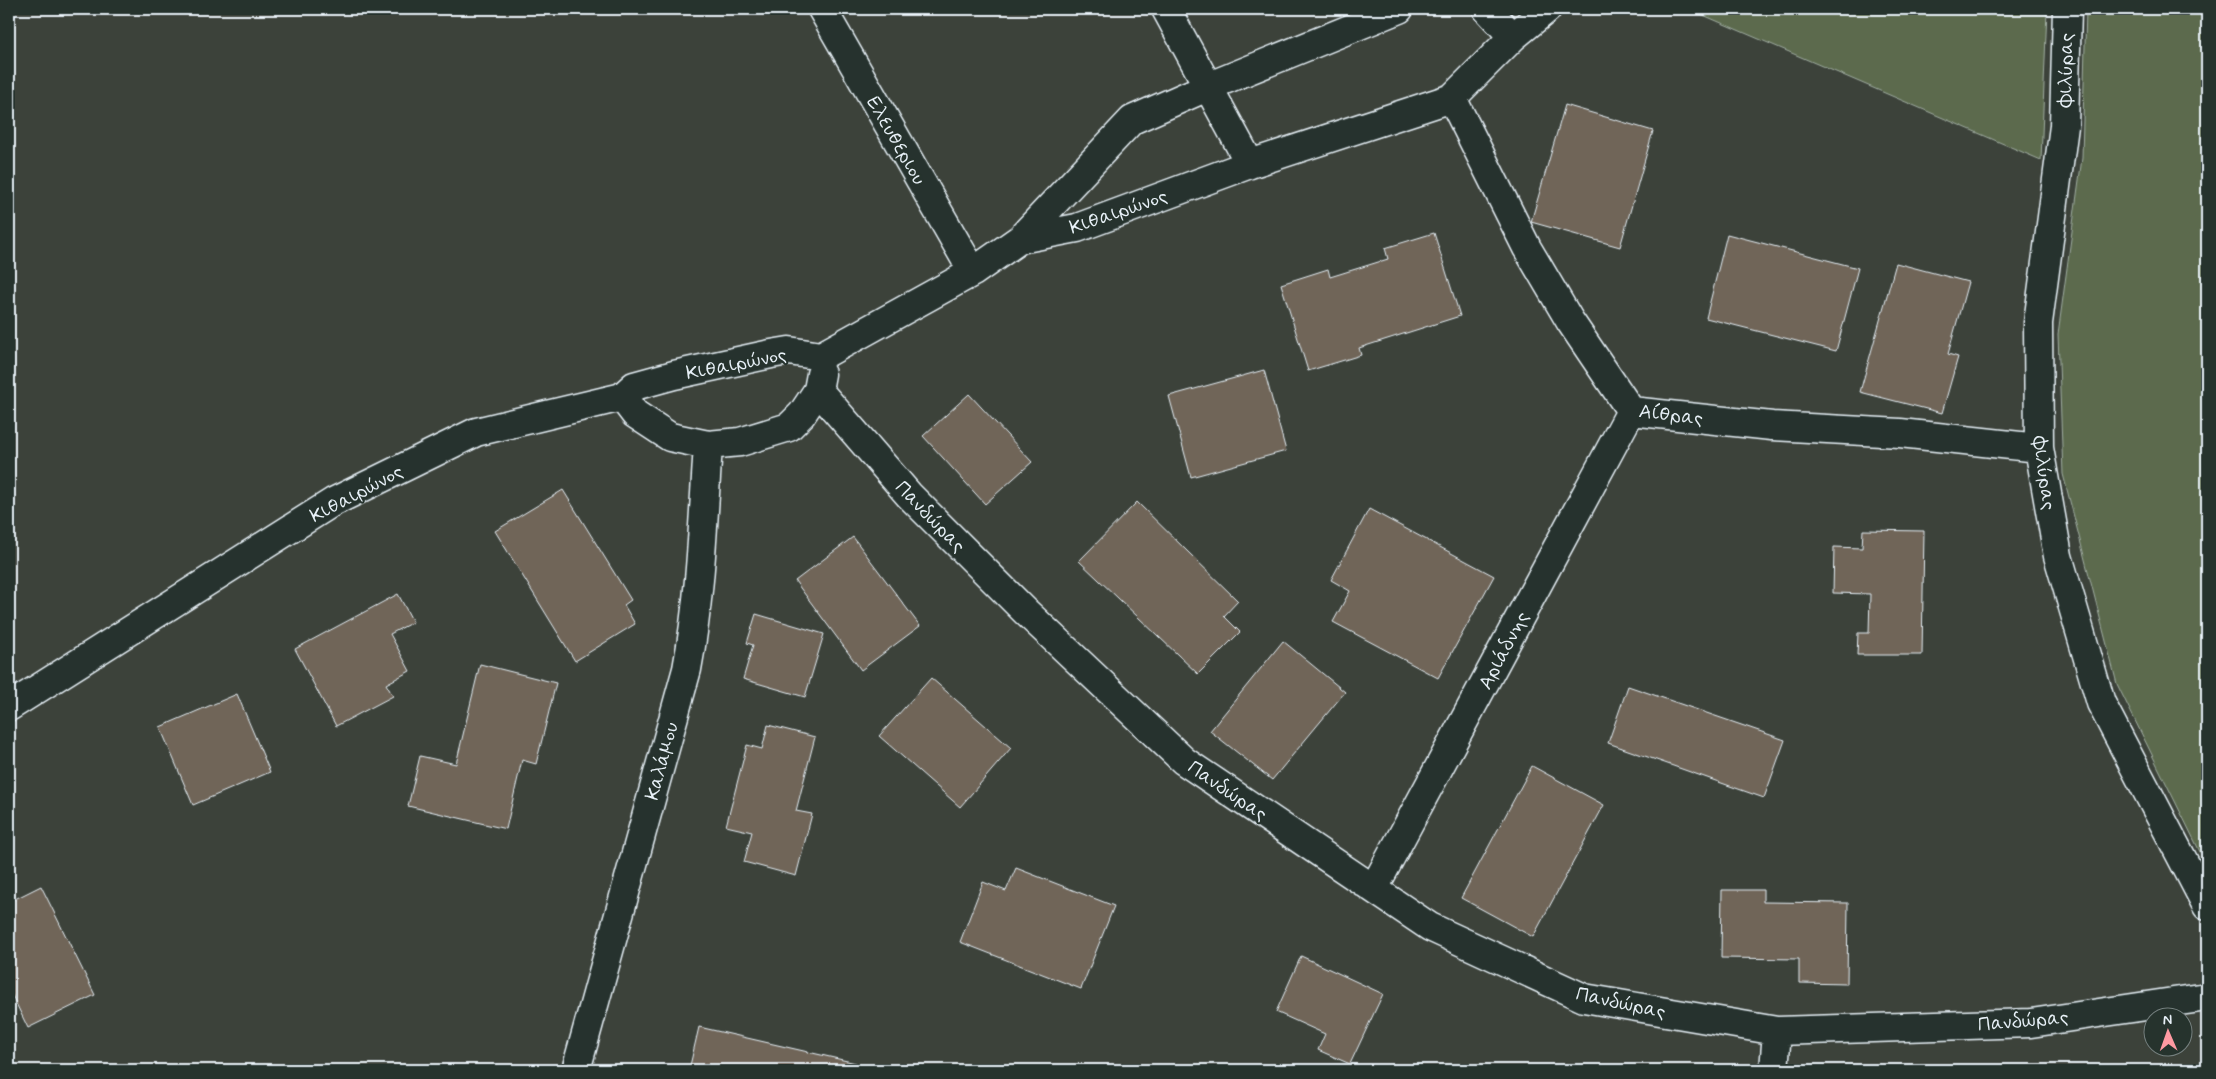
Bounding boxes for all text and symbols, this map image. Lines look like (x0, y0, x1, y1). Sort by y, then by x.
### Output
street label: Φιλύρας (2052, 32, 2081, 108)
street label: Ελευθεριου (859, 91, 932, 190)
street label: Κιθαιρώνος (1066, 183, 1171, 242)
street label: Κιθαιρώνος (684, 341, 789, 387)
street label: Αίθρας (1637, 398, 1705, 433)
street label: Φιλύρας (2025, 434, 2062, 512)
street label: Κιθαιρώνος (305, 458, 408, 530)
street label: Πανδώρας (889, 475, 971, 559)
street label: Αριάδνης (1472, 607, 1536, 695)
street label: Καλάμου (639, 719, 686, 803)
street label: Πανδώρας (1182, 755, 1273, 828)
street label: Πανδώρας (1573, 981, 1668, 1026)
street label: Πανδώρας (1977, 1004, 2070, 1039)
north arrow (2144, 1006, 2194, 1056)
text: N (2163, 1011, 2173, 1029)

